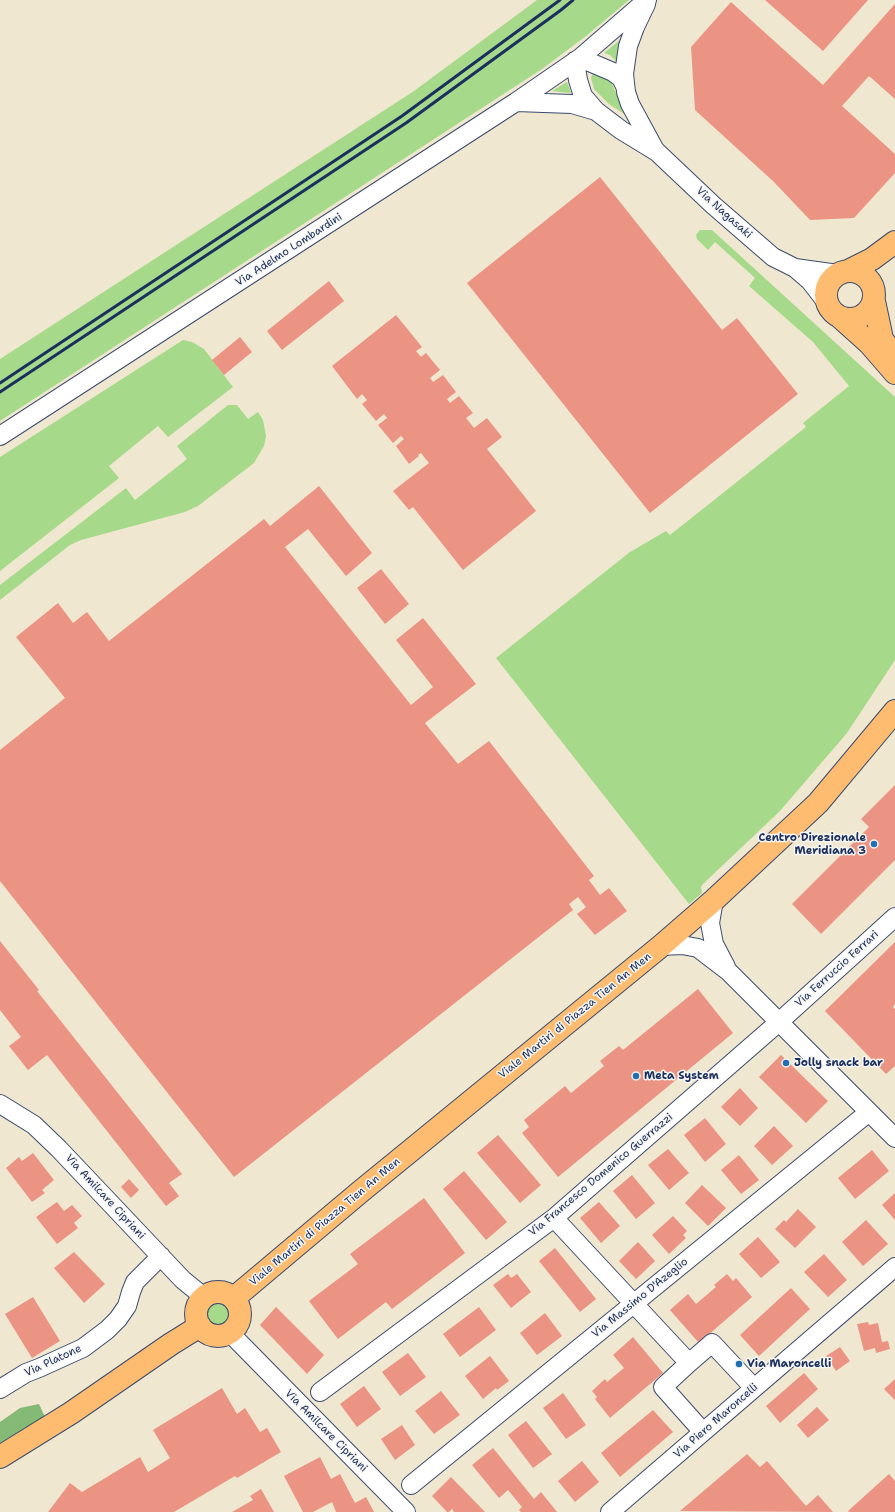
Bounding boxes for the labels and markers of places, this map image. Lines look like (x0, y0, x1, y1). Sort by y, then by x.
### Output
place label: Centro Direzionale Meridiana 3 (759, 831, 866, 857)
marker: Centro Direzionale Meridiana 3 (869, 839, 879, 849)
place label: Jolly snack bar (794, 1056, 883, 1070)
marker: Jolly snack bar (781, 1058, 791, 1068)
place label: Meta System (644, 1069, 719, 1083)
marker: Meta System (631, 1071, 641, 1081)
place label: Via Maroncelli (747, 1357, 831, 1371)
marker: Via Maroncelli (734, 1359, 744, 1369)

